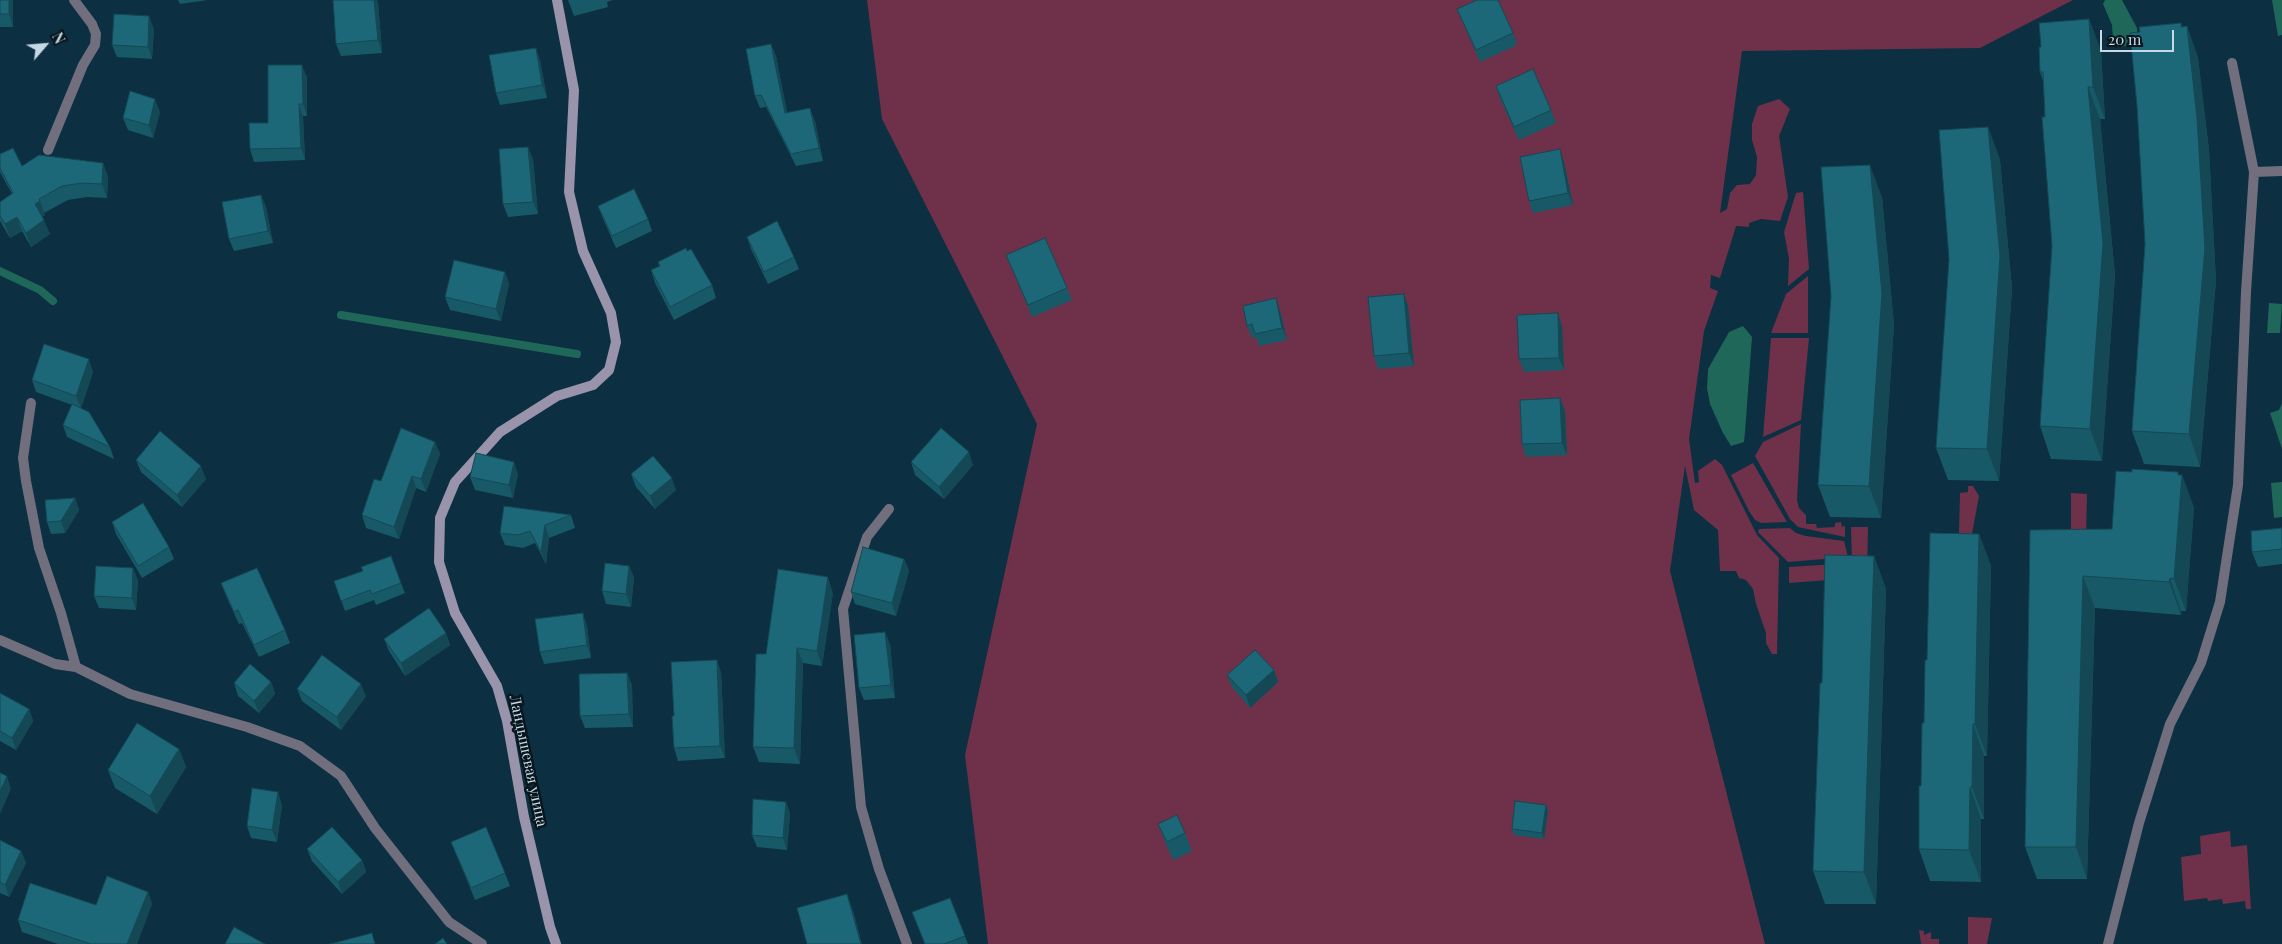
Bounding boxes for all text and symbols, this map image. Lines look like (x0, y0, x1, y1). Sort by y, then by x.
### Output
north arrow (20, 20, 70, 70)
scale bar (2102, 20, 2176, 52)
text: N (48, 29, 70, 47)
text: 20 m (2108, 29, 2141, 49)
street label: Ландышевая улица (505, 693, 551, 829)

